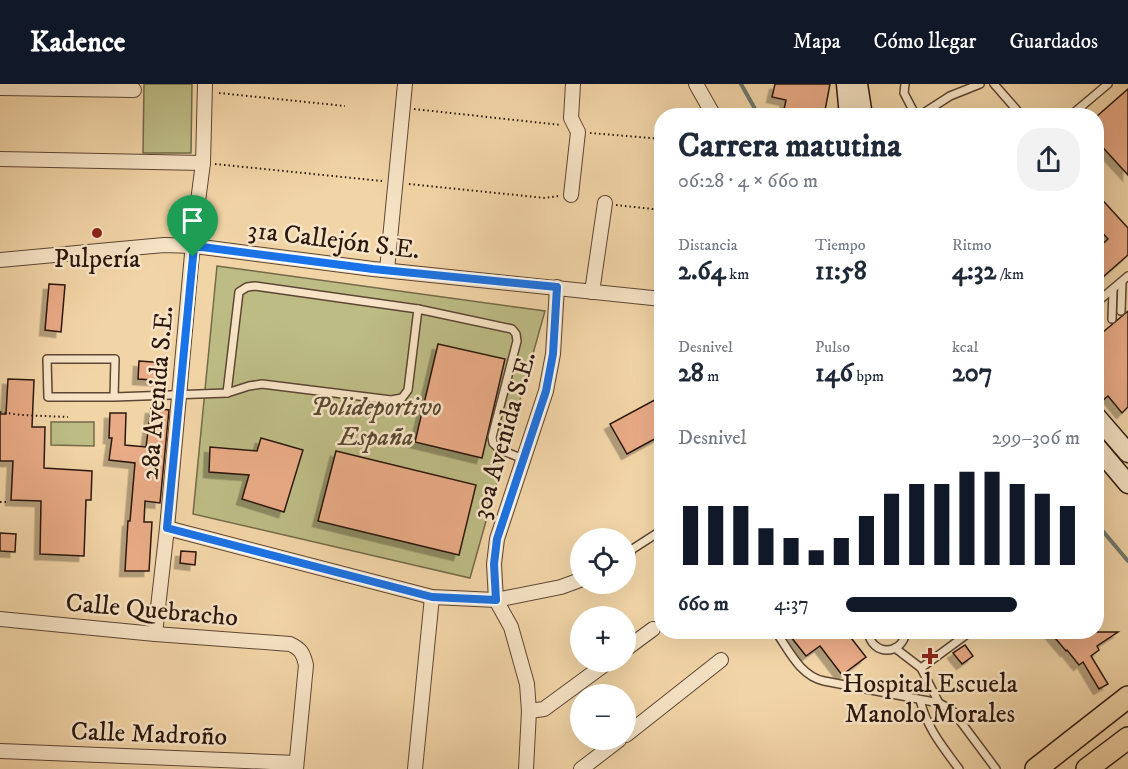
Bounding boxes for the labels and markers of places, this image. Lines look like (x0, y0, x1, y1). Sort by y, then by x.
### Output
pin (167, 195, 218, 257)
marker: Pulpería (90, 226, 104, 240)
place label: Pulpería (54, 243, 140, 276)
marker: Hospital Escuela Manolo Morales (921, 647, 939, 665)
place label: Hospital Escuela Manolo Morales (842, 668, 1018, 731)

